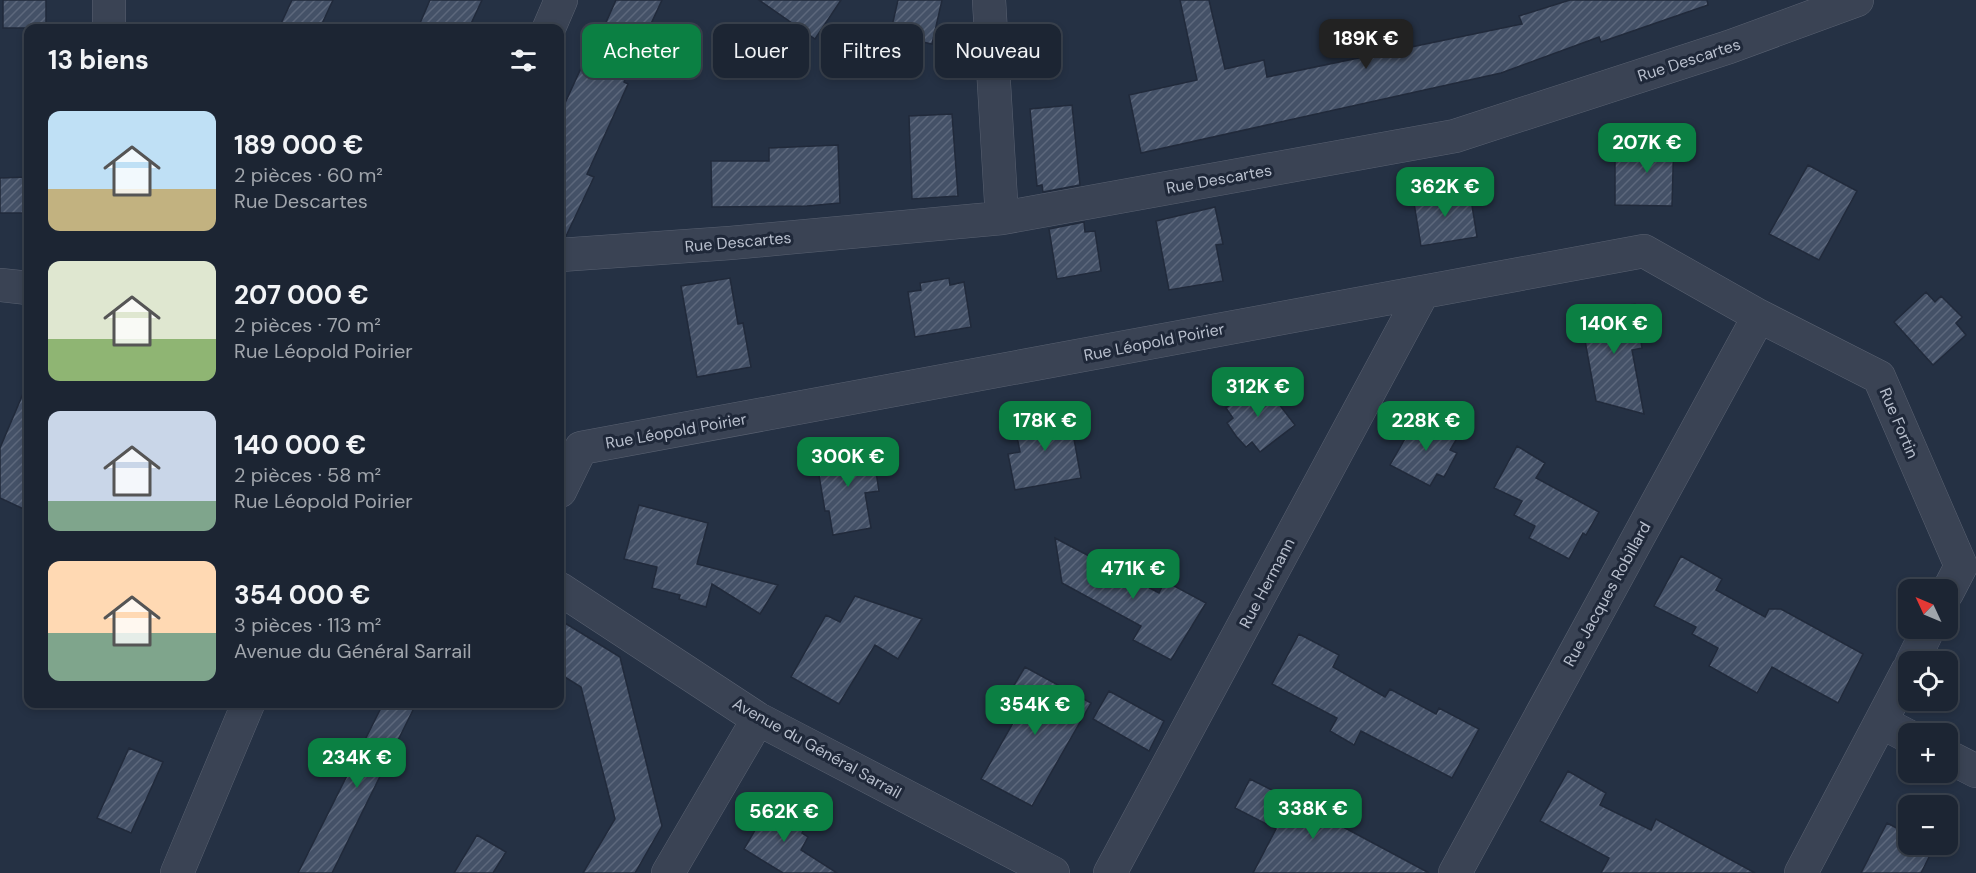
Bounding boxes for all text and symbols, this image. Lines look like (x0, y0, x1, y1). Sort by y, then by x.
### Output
pin: 189K € (1317, 19, 1415, 70)
chip: Acheter (582, 24, 701, 78)
chip: Louer (713, 24, 809, 78)
chip: Filtres (821, 24, 923, 78)
chip: Nouveau (935, 24, 1061, 78)
text: 189K € (1333, 25, 1399, 51)
street label: Rue Descartes (1635, 33, 1743, 87)
text: 13 biens (48, 43, 149, 77)
icon: filters (507, 44, 540, 77)
pin: 207K € (1598, 123, 1696, 174)
text: 189 000 € (234, 128, 364, 162)
text: 207K € (1612, 129, 1682, 155)
icon: home (96, 135, 168, 207)
street label: Rue Descartes (1164, 159, 1274, 199)
text: 2 pièces · 60 m² (234, 162, 383, 188)
pin: 362K € (1396, 167, 1494, 218)
text: 362K € (1410, 173, 1480, 199)
text: Rue Descartes (234, 188, 368, 214)
street label: Rue Descartes (684, 227, 792, 257)
text: 207 000 € (234, 278, 369, 312)
icon: home (96, 285, 168, 357)
pin: 140K € (1565, 304, 1663, 355)
text: 140K € (1580, 310, 1648, 336)
text: 2 pièces · 70 m² (234, 312, 381, 338)
street label: Rue Léopold Poirier (1082, 318, 1226, 366)
text: Rue Léopold Poirier (234, 338, 413, 364)
pin: 312K € (1209, 367, 1307, 418)
text: 312K € (1226, 373, 1290, 399)
street label: Rue Fortin (1875, 384, 1923, 462)
pin: 178K € (996, 401, 1094, 452)
pin: 228K € (1377, 401, 1475, 452)
text: 178K € (1013, 407, 1077, 433)
text: 228K € (1391, 407, 1461, 433)
street label: Rue Léopold Poirier (604, 408, 748, 454)
text: 140 000 € (234, 428, 366, 462)
icon: home (96, 435, 168, 507)
pin: 300K € (799, 437, 897, 488)
text: 300K € (811, 443, 885, 469)
text: 2 pièces · 58 m² (234, 462, 381, 488)
text: Rue Léopold Poirier (234, 488, 413, 514)
street label: Rue Jacques Robillard (1558, 518, 1656, 670)
street label: Rue Hermann (1234, 534, 1300, 632)
pin: 471K € (1084, 549, 1182, 600)
text: 471K € (1101, 555, 1165, 581)
text: 354 000 € (234, 578, 370, 612)
north arrow (1898, 579, 1958, 639)
map controls (1898, 579, 1958, 855)
icon: home (96, 585, 168, 657)
text: 3 pièces · 113 m² (234, 612, 381, 638)
text: Avenue du Général Sarrail (234, 638, 471, 664)
button: locate (1898, 651, 1958, 711)
pin: 354K € (986, 685, 1084, 736)
text: 354K € (999, 691, 1071, 717)
street label: Avenue du Général Sarrail (729, 693, 905, 803)
button: + (1898, 723, 1958, 783)
pin: 234K € (308, 738, 406, 789)
text: 234K € (322, 744, 392, 770)
pin: 338K € (1264, 789, 1362, 840)
pin: 562K € (735, 792, 833, 843)
text: 338K € (1278, 795, 1348, 821)
button: − (1898, 795, 1958, 855)
text: 562K € (749, 798, 819, 824)

